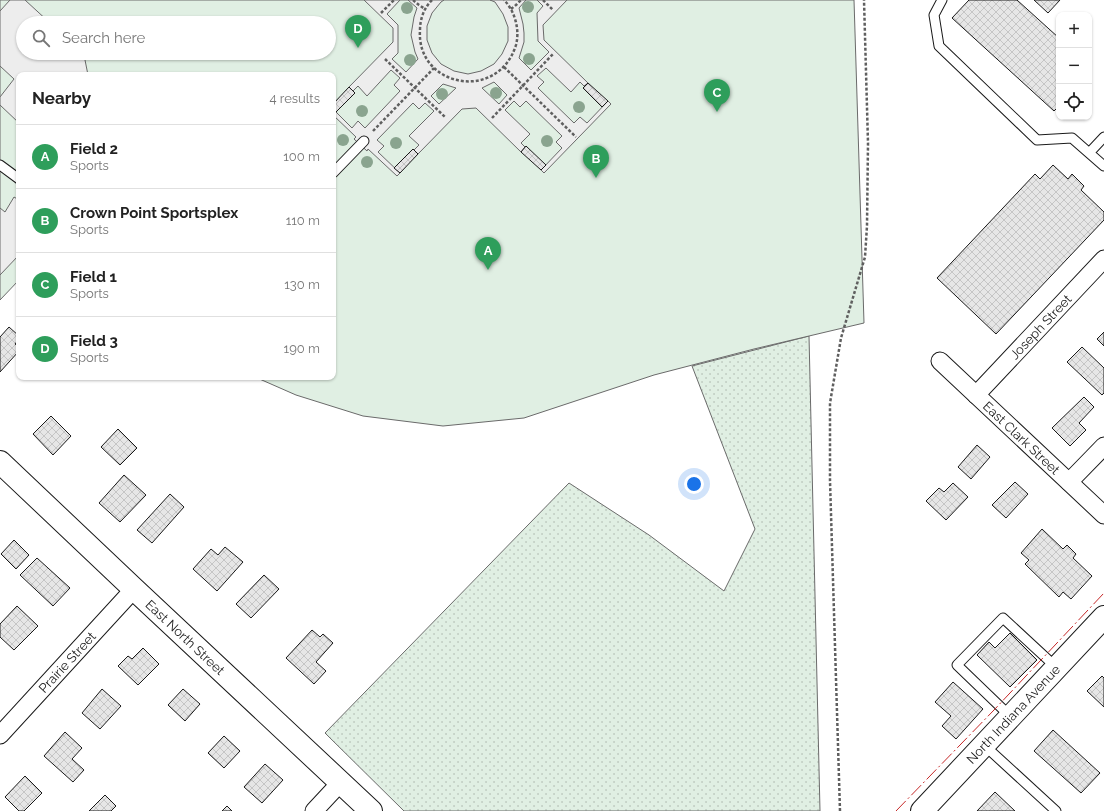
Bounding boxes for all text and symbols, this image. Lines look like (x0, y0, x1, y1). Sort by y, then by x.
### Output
map controls (1056, 12, 1092, 120)
button: + (1056, 12, 1092, 48)
pin: D (345, 15, 371, 48)
search box (16, 16, 336, 60)
icon: search (30, 27, 52, 49)
text: Search here (62, 29, 145, 47)
button: − (1056, 48, 1092, 84)
pin: C (704, 79, 730, 112)
button: locate (1056, 84, 1092, 120)
text: Nearby (32, 88, 91, 108)
text: 4 results (269, 91, 320, 106)
text: Field 2 (70, 140, 118, 158)
pin: B (583, 145, 609, 178)
text: A (41, 149, 49, 164)
text: 100 m (283, 149, 320, 164)
text: Sports (70, 158, 109, 173)
text: Crown Point Sportsplex (70, 204, 238, 222)
text: B (41, 213, 49, 228)
text: 110 m (286, 213, 320, 228)
text: Sports (70, 222, 109, 237)
pin: A (475, 237, 501, 270)
text: Field 1 (70, 268, 117, 286)
text: C (41, 277, 49, 292)
text: 130 m (284, 277, 320, 292)
text: Sports (70, 286, 109, 301)
street label: Joseph Street (1007, 291, 1075, 362)
text: Field 3 (70, 332, 118, 350)
text: D (40, 341, 50, 356)
text: 190 m (284, 341, 320, 356)
text: Sports (70, 350, 109, 365)
street label: East Clark Street (980, 398, 1063, 478)
your location (684, 474, 704, 494)
street label: East North Street (143, 597, 228, 678)
street label: Prairie Street (35, 628, 99, 696)
street label: North Indiana Avenue (963, 661, 1063, 766)

